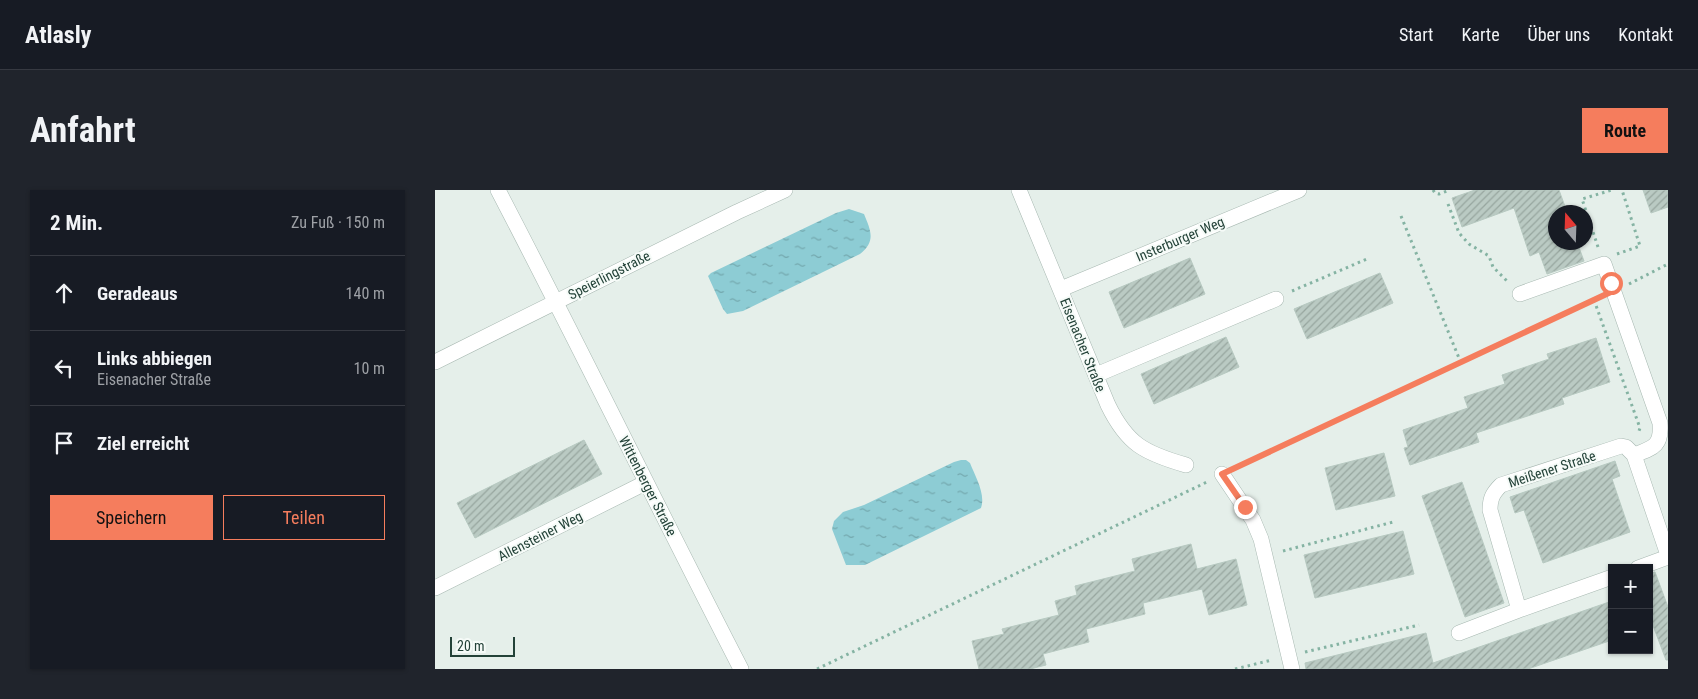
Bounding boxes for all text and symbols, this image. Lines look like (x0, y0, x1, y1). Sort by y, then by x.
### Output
text: Atlasly (25, 21, 91, 49)
text: Start (1399, 24, 1433, 45)
text: Karte (1461, 24, 1500, 45)
text: Über uns (1528, 24, 1590, 45)
text: Kontakt (1618, 24, 1673, 45)
button: Route (1582, 108, 1668, 153)
text: Anfahrt (30, 110, 136, 151)
north arrow (1548, 205, 1593, 250)
text: 2 Min. (50, 211, 103, 235)
text: Zu Fuß · 150 m (291, 213, 385, 232)
street label: Insterburger Weg (1133, 213, 1227, 265)
street label: Speierlingstraße (565, 247, 653, 303)
route start (1600, 272, 1623, 295)
icon: ahead (50, 279, 78, 307)
text: Geradeaus (97, 282, 178, 305)
text: 140 m (346, 284, 385, 303)
street label: Eisenacher Straße (1057, 296, 1109, 395)
text: Links abbiegen (97, 347, 212, 370)
icon: left (50, 354, 78, 382)
text: 10 m (353, 359, 385, 378)
text: Eisenacher Straße (97, 370, 211, 389)
icon: arrive (50, 429, 78, 457)
text: Ziel erreicht (97, 432, 189, 455)
street label: Wittenberger Straße (616, 433, 680, 539)
street label: Meißener Straße (1506, 447, 1598, 491)
button: Speichern (50, 495, 213, 540)
button: Teilen (223, 495, 385, 540)
route end (1234, 496, 1257, 519)
street label: Allensteiner Weg (495, 508, 585, 564)
map controls (1608, 564, 1653, 654)
button: + (1608, 564, 1653, 609)
button: − (1608, 609, 1653, 654)
scale bar (450, 634, 515, 657)
text: 20 m (457, 638, 485, 654)

